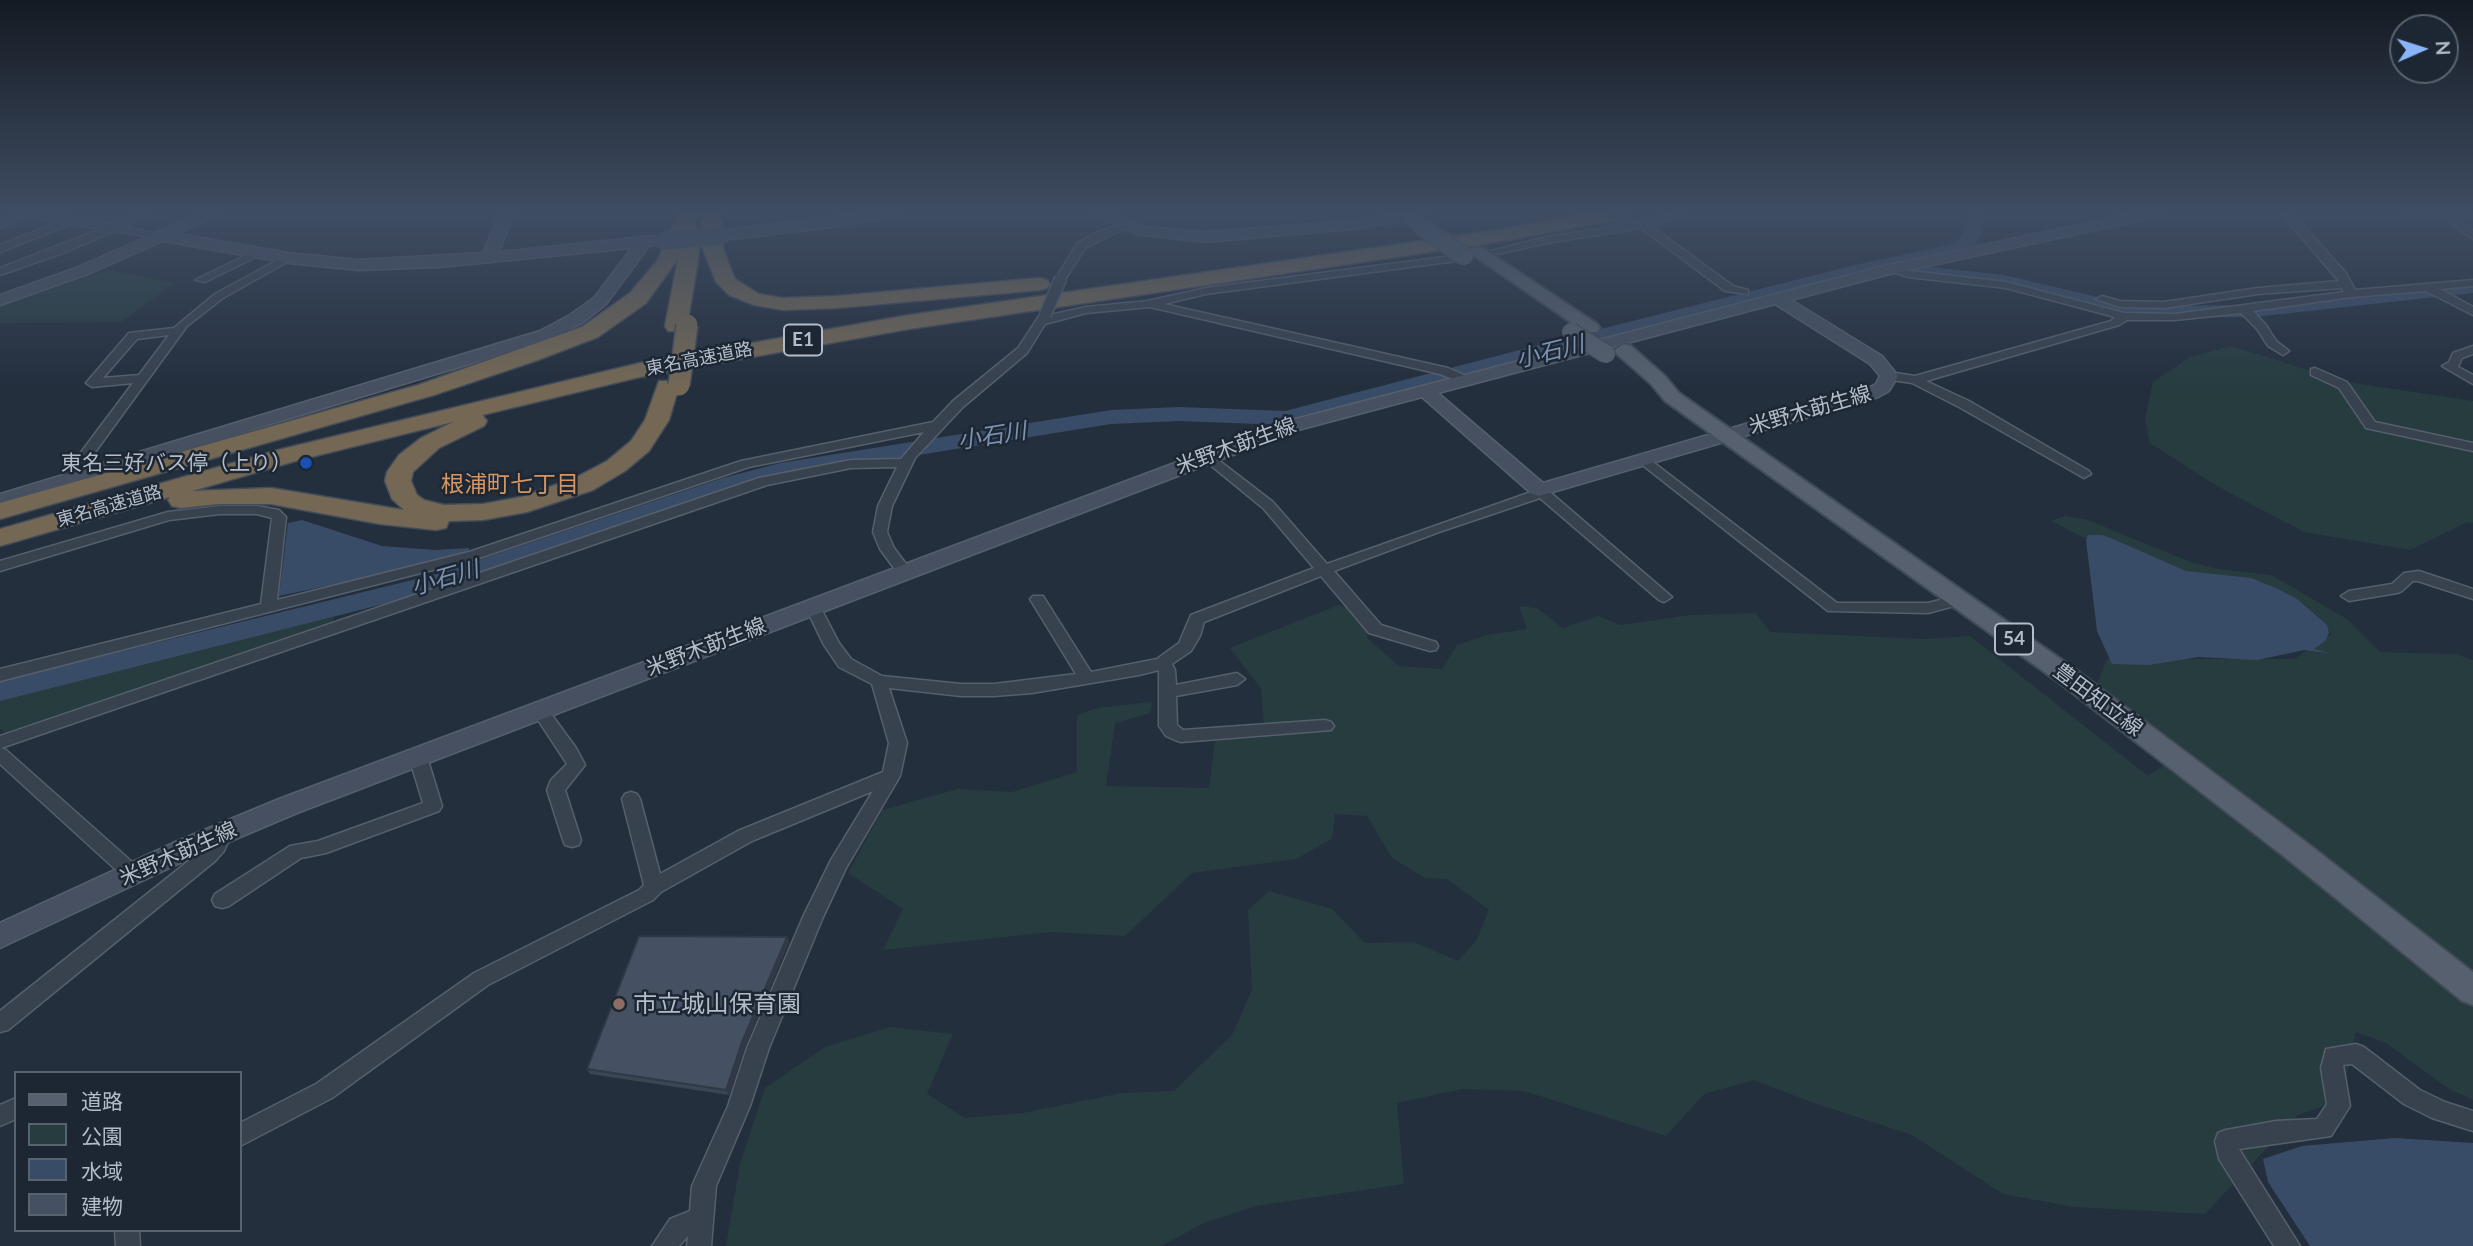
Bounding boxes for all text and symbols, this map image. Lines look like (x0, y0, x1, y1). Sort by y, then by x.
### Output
north arrow (2389, 14, 2459, 84)
text: N (2432, 40, 2455, 56)
road number: E1 (784, 324, 822, 356)
water label: 小石川 (1513, 330, 1587, 374)
street label: 東名高速道路 (644, 338, 754, 380)
street label: 米野木莇生線 (1746, 381, 1874, 439)
street label: 米野木莇生線 (1172, 413, 1300, 479)
water label: 小石川 (956, 417, 1028, 455)
place label: 東名三好バス停（上り） (61, 450, 292, 476)
marker: 東名三好バス停（上り） (298, 455, 314, 471)
district label: 根浦町七丁目 (441, 471, 579, 499)
street label: 東名高速道路 (54, 481, 164, 531)
water label: 小石川 (408, 555, 482, 601)
street label: 米野木莇生線 (643, 613, 769, 681)
road number: 54 (1995, 624, 2033, 654)
street label: 豊田知立線 (2048, 658, 2148, 742)
street label: 米野木莇生線 (115, 817, 241, 891)
place label: 市立城山保育園 (633, 990, 801, 1018)
marker: 市立城山保育園 (611, 996, 627, 1012)
legend (14, 1071, 242, 1232)
text: 道路 (81, 1088, 123, 1113)
text: 公園 (81, 1123, 123, 1148)
text: 水域 (81, 1158, 123, 1183)
text: 建物 (81, 1193, 123, 1218)

